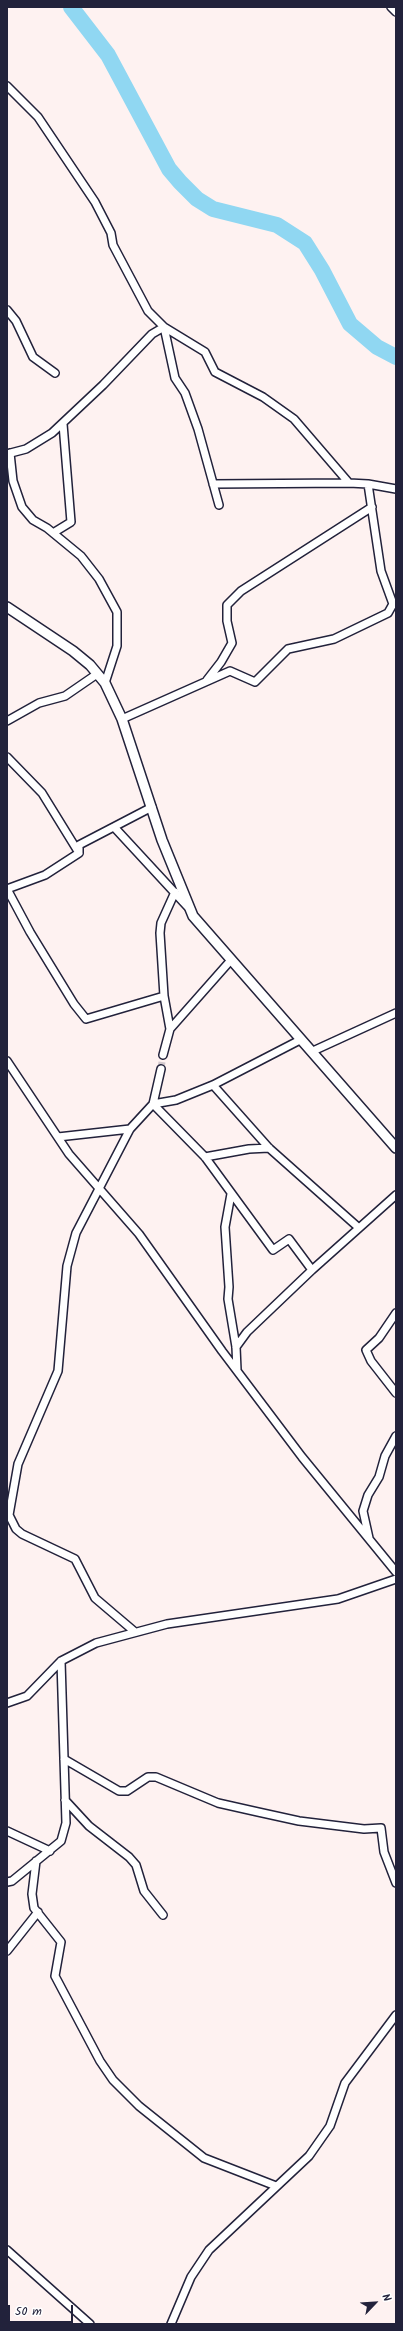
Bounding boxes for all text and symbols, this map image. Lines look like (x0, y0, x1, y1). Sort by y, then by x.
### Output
north arrow (355, 2283, 395, 2323)
text: N (376, 2291, 395, 2305)
scale bar (10, 2297, 75, 2323)
text: 50 m (15, 2302, 42, 2321)

